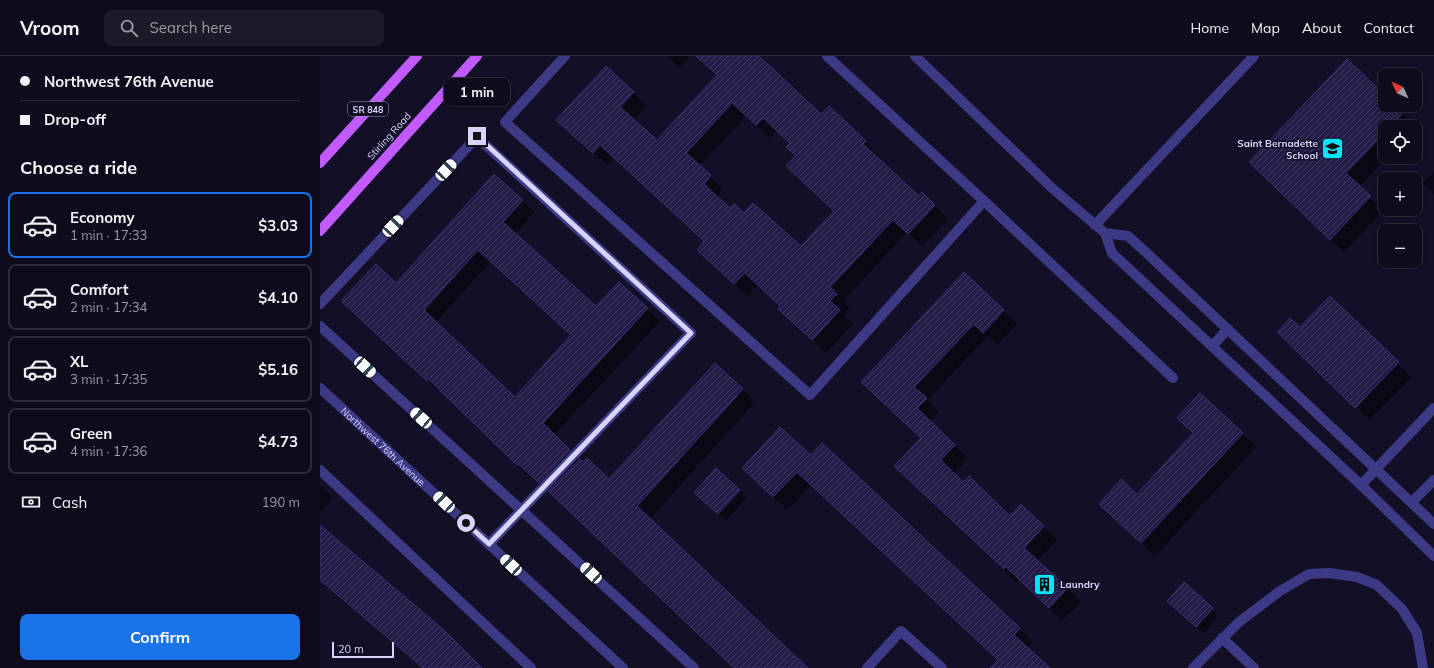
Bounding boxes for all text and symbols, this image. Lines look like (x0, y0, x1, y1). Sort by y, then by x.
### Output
search box (104, 10, 384, 46)
text: Vroom (20, 16, 80, 40)
icon: search (118, 17, 140, 39)
text: Search here (150, 18, 232, 37)
text: Home (1190, 19, 1229, 37)
text: Map (1251, 19, 1280, 37)
text: About (1302, 19, 1342, 37)
text: Contact (1364, 19, 1414, 37)
north arrow (1378, 68, 1422, 112)
map controls (1378, 68, 1422, 268)
text: Northwest 76th Avenue (44, 72, 214, 91)
callout: 1 min (444, 78, 510, 106)
text: 1 min (460, 84, 494, 100)
road number: SR 848 (348, 102, 388, 116)
text: Drop-off (44, 110, 106, 129)
street label: Stirling Road (364, 110, 414, 162)
button: locate (1378, 120, 1422, 164)
route end (468, 127, 486, 145)
school or university icon: Saint Bernadette School (1320, 136, 1346, 162)
place label: Saint Bernadette School (1237, 137, 1319, 162)
text: Choose a ride (20, 156, 137, 179)
car (433, 157, 459, 183)
button: + (1378, 172, 1422, 216)
icon: car (22, 207, 58, 243)
text: Economy (70, 208, 135, 227)
car (380, 213, 406, 239)
text: $3.03 (258, 216, 298, 235)
button: − (1378, 224, 1422, 268)
text: 1 min · 17:33 (70, 227, 147, 243)
icon: car (22, 279, 58, 315)
text: Comfort (70, 280, 128, 299)
text: $4.10 (258, 288, 298, 307)
text: 2 min · 17:34 (70, 299, 147, 315)
icon: car (22, 351, 58, 387)
text: XL (70, 352, 88, 371)
car (352, 355, 378, 379)
text: $5.16 (258, 360, 298, 379)
text: 3 min · 17:35 (70, 371, 147, 387)
street label: Northwest 76th Avenue (338, 404, 428, 489)
car (408, 406, 434, 430)
icon: car (22, 423, 58, 459)
text: Green (70, 424, 112, 443)
text: $4.73 (258, 432, 298, 451)
text: 4 min · 17:36 (70, 443, 147, 459)
car (431, 489, 457, 515)
icon: cash (20, 491, 42, 513)
text: Cash (52, 493, 87, 512)
text: 190 m (262, 494, 300, 510)
route start (457, 514, 475, 532)
car (498, 552, 524, 578)
car (578, 560, 604, 586)
building icon: Laundry (1031, 571, 1057, 597)
place label: Laundry (1060, 578, 1100, 591)
button: Confirm (20, 614, 300, 660)
scale bar (332, 640, 394, 659)
text: 20 m (338, 642, 364, 656)

